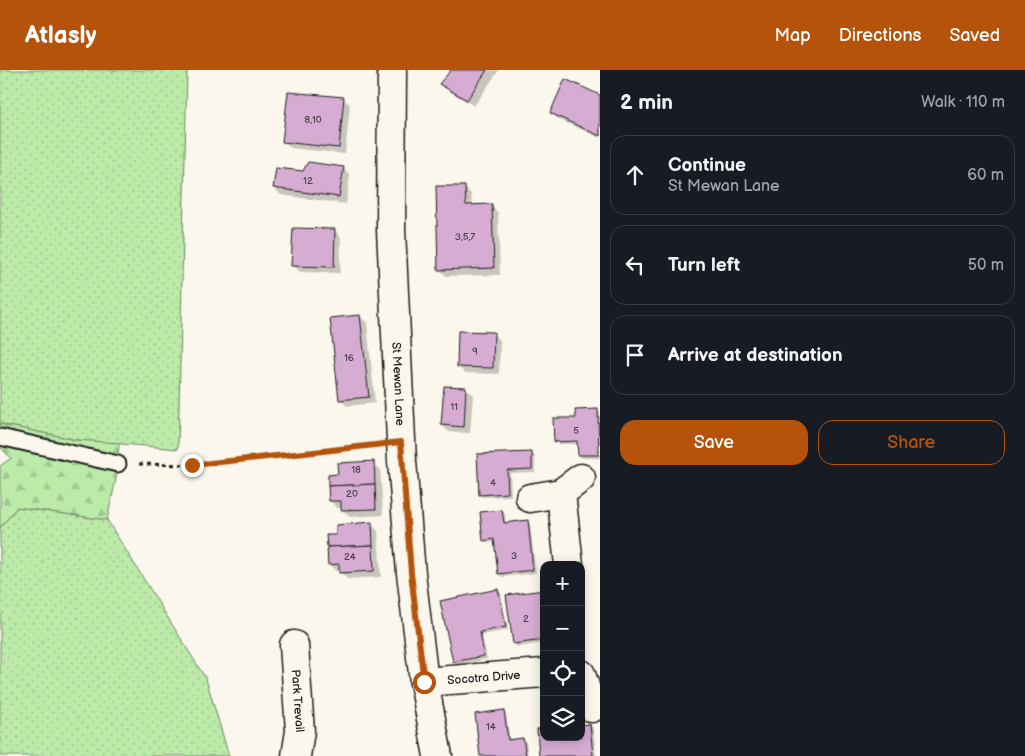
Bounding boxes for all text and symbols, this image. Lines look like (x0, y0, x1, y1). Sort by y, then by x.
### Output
text: Atlasly (25, 21, 96, 50)
text: Map (775, 25, 811, 46)
text: Directions (839, 25, 921, 46)
text: Saved (949, 25, 1000, 46)
text: 2 min (620, 90, 673, 115)
text: Walk · 110 m (921, 93, 1005, 112)
house number: 8,10 (304, 114, 322, 126)
text: Continue (668, 154, 746, 177)
icon: ahead (621, 161, 649, 189)
text: 60 m (967, 166, 1004, 185)
house number: 12 (303, 175, 313, 187)
text: St Mewan Lane (668, 177, 780, 196)
house number: 3,5,7 (455, 231, 475, 243)
icon: left (621, 251, 649, 279)
text: Turn left (668, 254, 740, 277)
text: 50 m (968, 256, 1004, 275)
icon: arrive (621, 341, 649, 369)
street label: St Mewan Lane (388, 342, 407, 426)
text: Arrive at destination (668, 344, 843, 367)
house number: 9 (472, 345, 478, 357)
house number: 16 (344, 352, 354, 364)
house number: 11 (450, 401, 458, 413)
button: Save (620, 420, 808, 465)
button: Share (818, 420, 1005, 465)
house number: 5 (573, 425, 579, 437)
route end (181, 454, 204, 477)
house number: 18 (351, 464, 361, 476)
house number: 4 (490, 477, 496, 489)
house number: 20 (346, 488, 358, 500)
house number: 3 (511, 550, 517, 562)
house number: 24 (344, 551, 356, 563)
map controls (540, 561, 585, 741)
button: + (540, 561, 585, 606)
button: − (540, 606, 585, 651)
house number: 2 (523, 613, 529, 625)
button: locate (540, 651, 585, 696)
street label: Socotra Drive (447, 668, 521, 688)
street label: Park Trevail (288, 669, 307, 733)
route start (413, 671, 436, 694)
button: layers (540, 696, 585, 741)
house number: 14 (486, 721, 496, 733)

